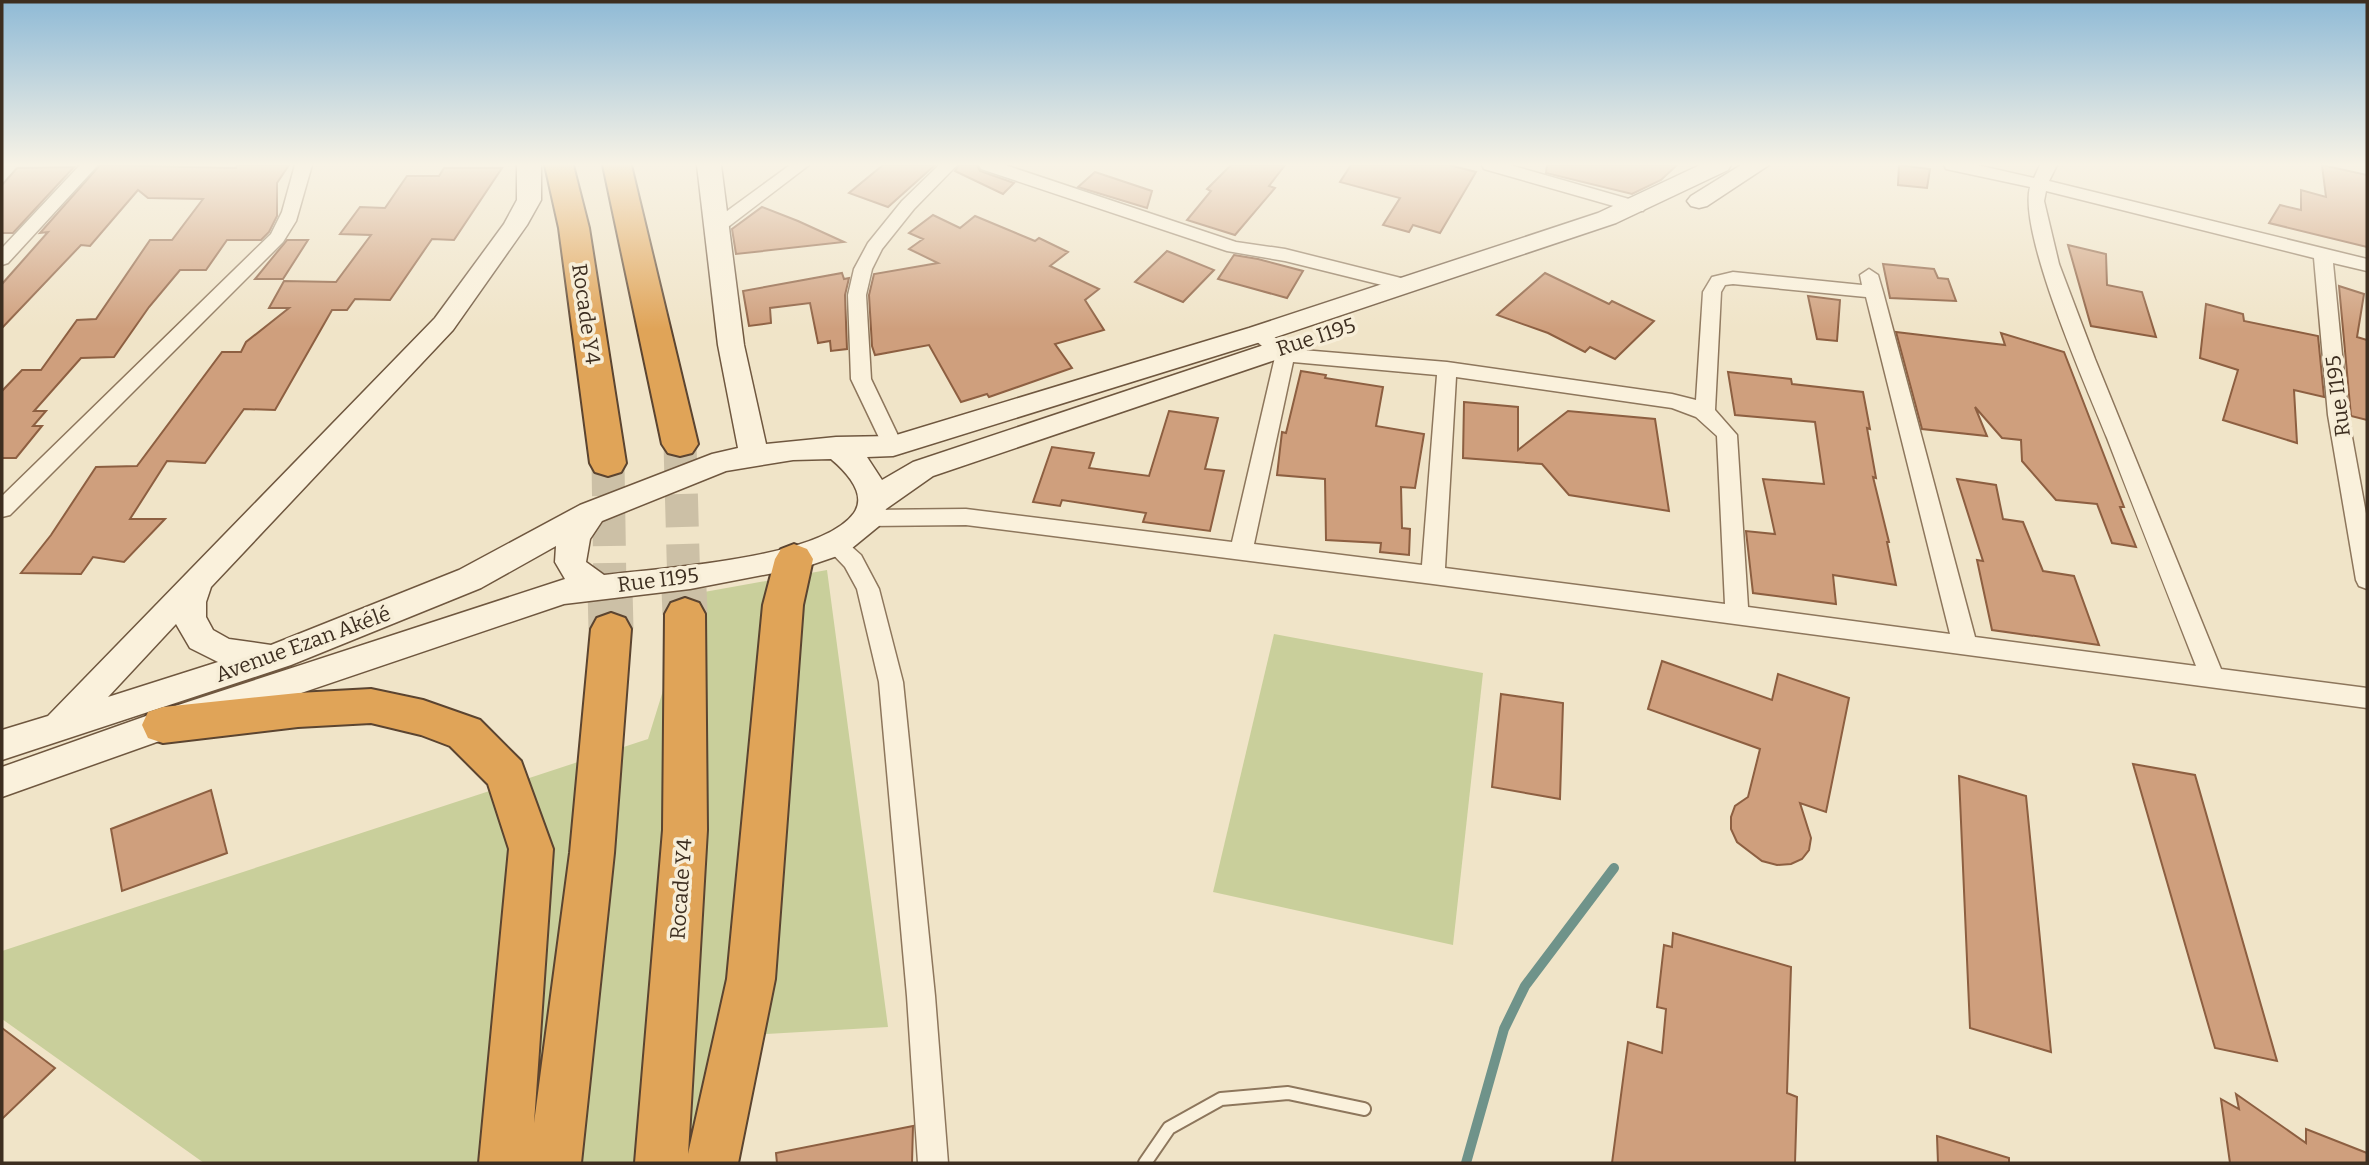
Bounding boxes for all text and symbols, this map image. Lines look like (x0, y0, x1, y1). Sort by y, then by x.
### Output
street label: Rocade Y4 (566, 262, 606, 366)
street label: Rue I195 (1273, 312, 1359, 362)
street label: Rue I195 (2320, 354, 2356, 438)
street label: Rue I195 (616, 562, 700, 598)
street label: Avenue Ezan Akélé (212, 600, 394, 688)
street label: Rocade Y4 (665, 838, 697, 940)

